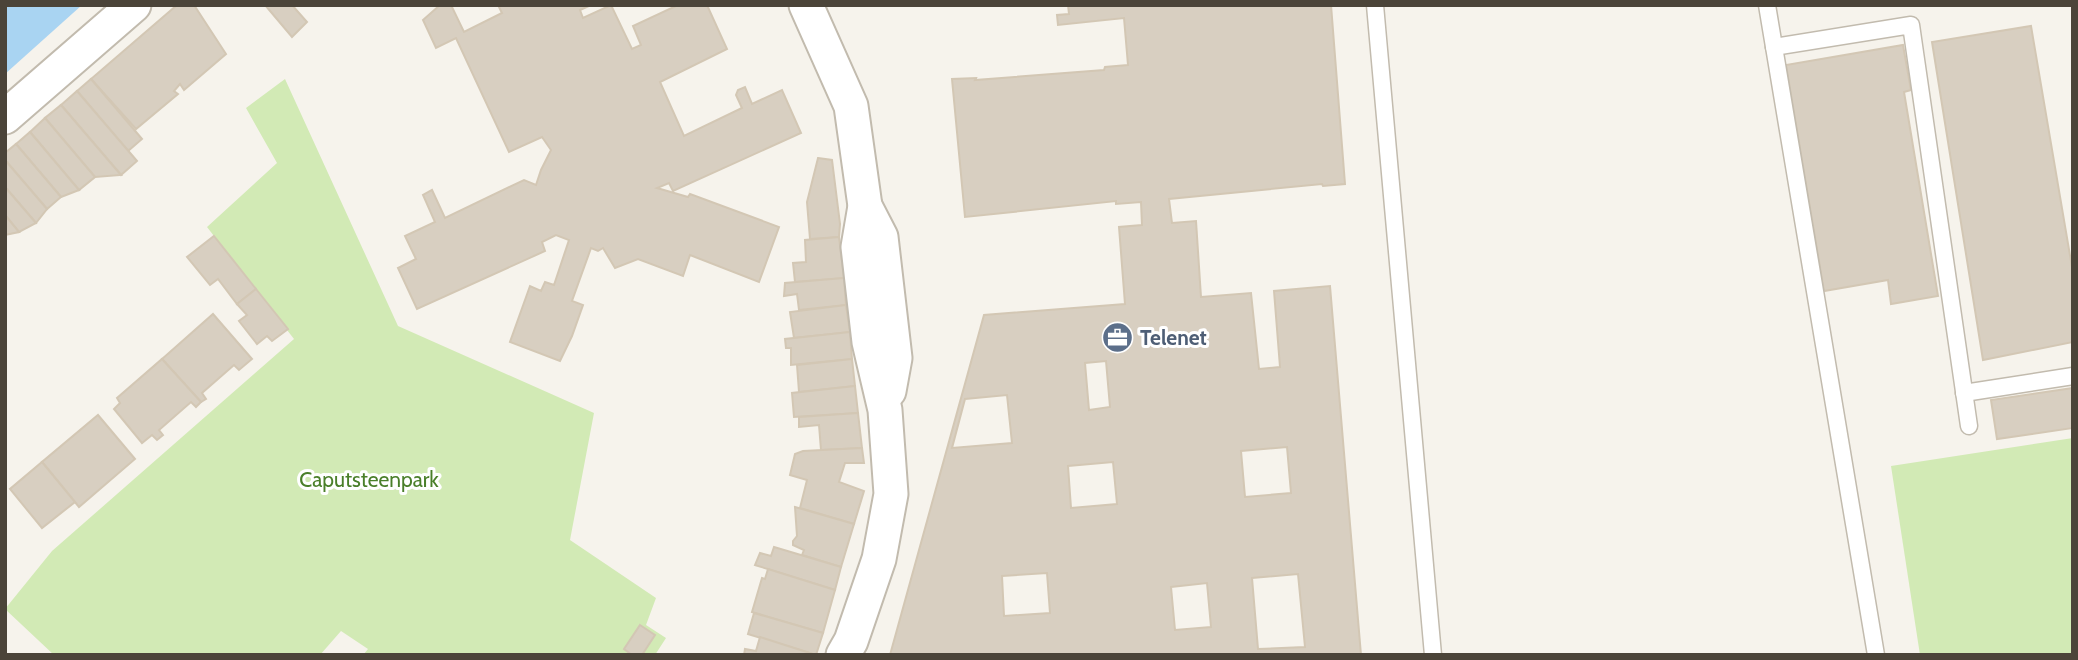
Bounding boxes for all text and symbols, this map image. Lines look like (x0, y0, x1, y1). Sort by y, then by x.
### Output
office icon: Telenet (1100, 321, 1134, 355)
place label: Telenet (1140, 325, 1207, 350)
park label: Caputsteenpark (299, 467, 439, 492)

